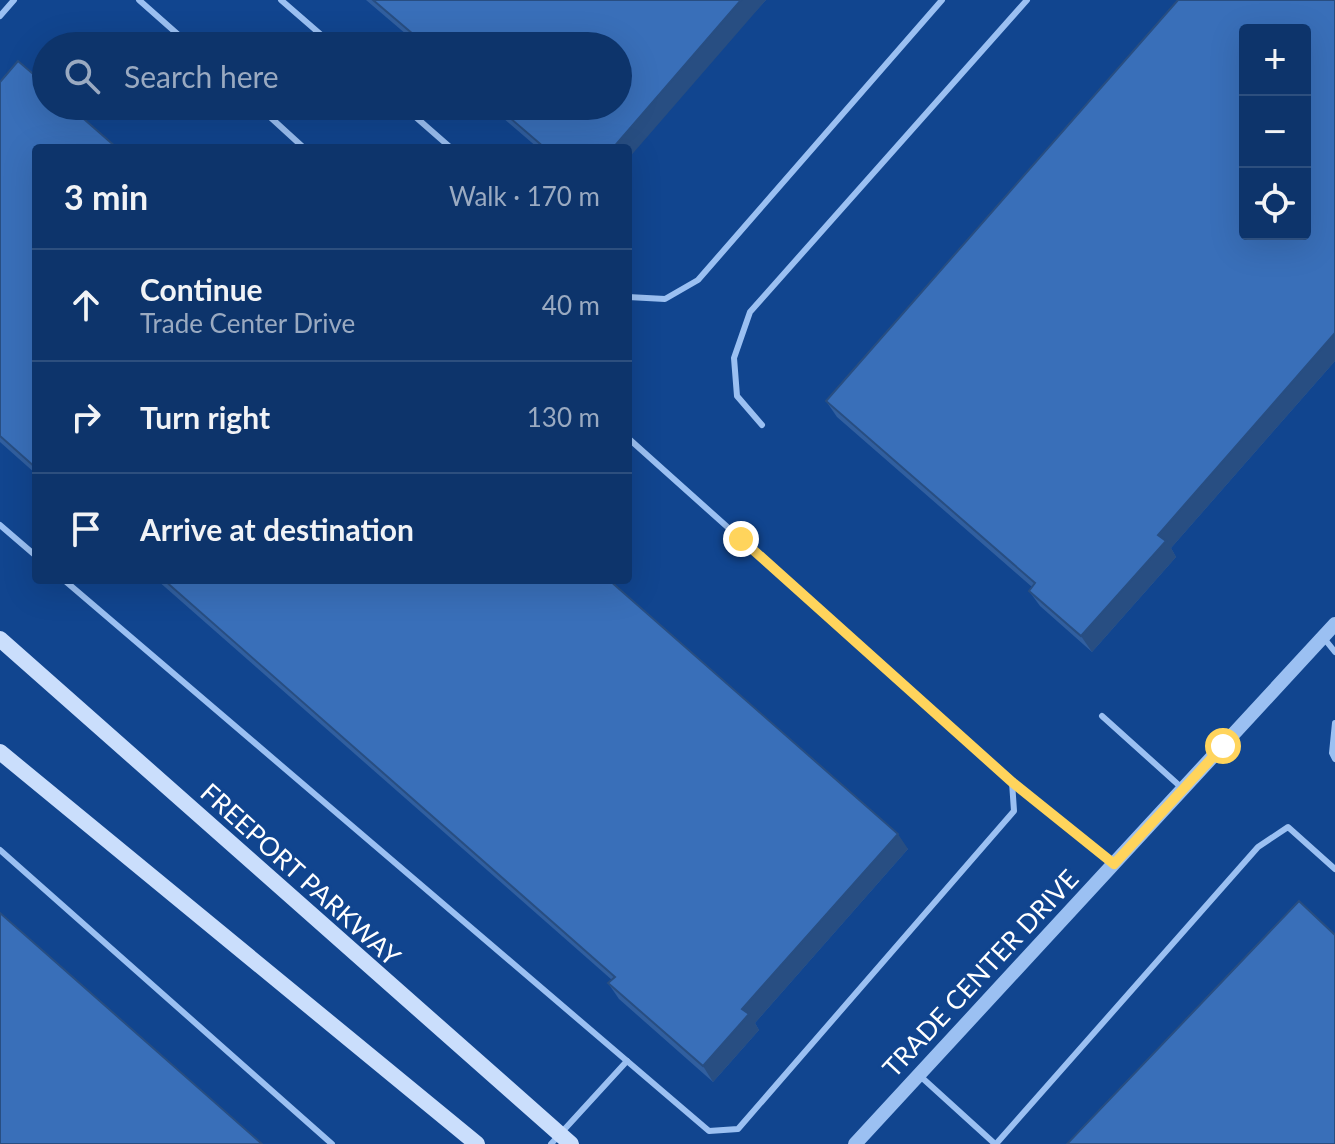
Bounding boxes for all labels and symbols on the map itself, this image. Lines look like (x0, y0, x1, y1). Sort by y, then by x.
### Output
route end (723, 521, 759, 557)
route start (1205, 728, 1241, 764)
street label: FREEPORT PARKWAY (195, 776, 408, 973)
street label: TRADE CENTER DRIVE (875, 863, 1085, 1083)

